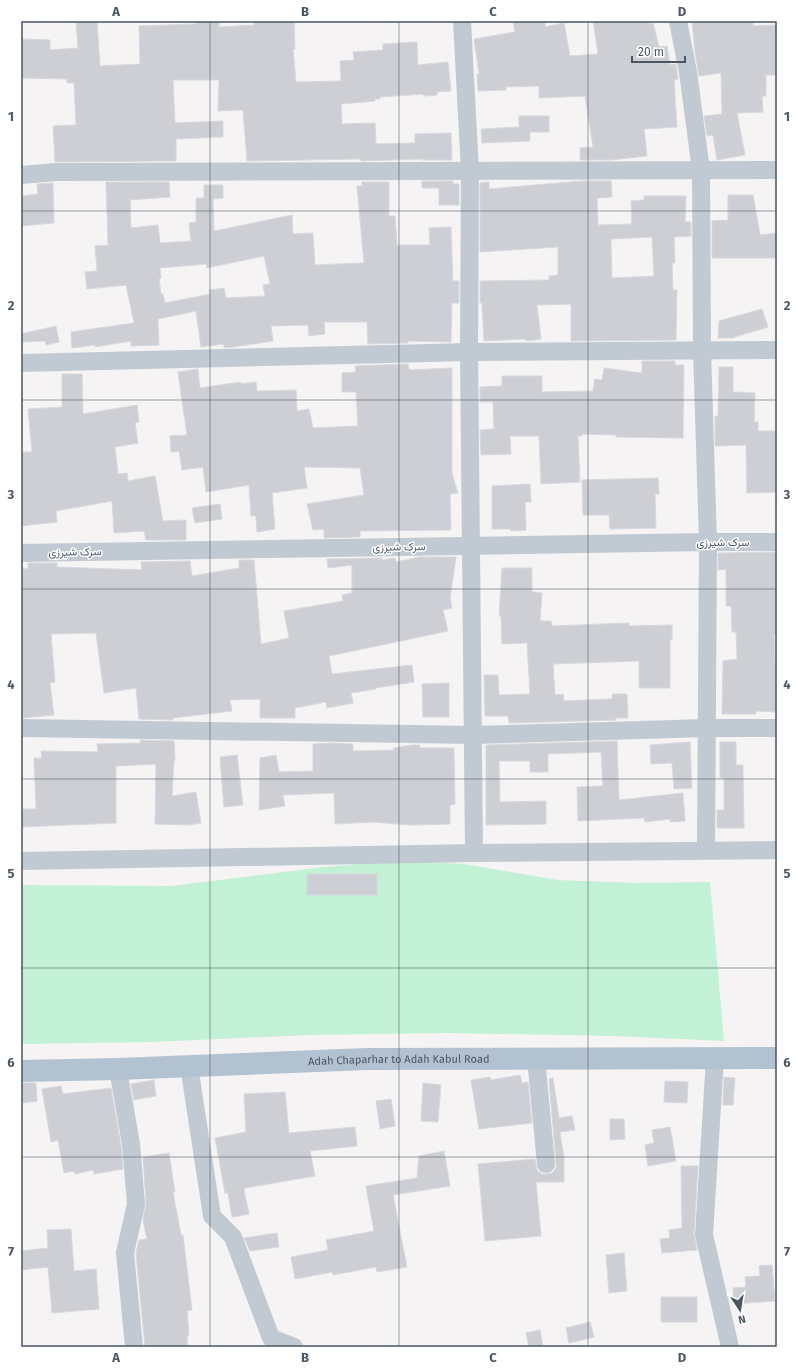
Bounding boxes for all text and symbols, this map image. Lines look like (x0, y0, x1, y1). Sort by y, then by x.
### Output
text: A (111, 4, 120, 19)
text: B (301, 4, 309, 19)
text: C (489, 4, 497, 19)
text: D (678, 4, 687, 19)
scale bar (632, 38, 685, 64)
text: 20 m (638, 45, 664, 59)
text: 1 (8, 109, 14, 124)
text: 1 (784, 109, 790, 124)
text: 2 (8, 298, 15, 313)
text: 2 (784, 298, 791, 313)
text: 3 (7, 487, 15, 502)
text: 3 (783, 487, 791, 502)
street label: سرک شیرزی (696, 536, 750, 549)
street label: سرک شیرزی (372, 540, 426, 554)
street label: سرک شیرزی (48, 545, 102, 559)
text: 4 (7, 677, 15, 692)
text: 4 (783, 677, 791, 692)
text: 5 (8, 866, 15, 881)
text: 5 (784, 866, 791, 881)
street label: Adah Chaparhar to Adah Kabul Road (308, 1052, 489, 1068)
text: 6 (7, 1055, 15, 1070)
text: 6 (783, 1055, 791, 1070)
text: 7 (8, 1244, 14, 1259)
text: 7 (784, 1244, 790, 1259)
north arrow (720, 1290, 760, 1330)
text: N (737, 1312, 747, 1326)
text: A (111, 1350, 120, 1365)
text: B (301, 1350, 309, 1365)
text: C (489, 1350, 497, 1365)
text: D (678, 1350, 687, 1365)

